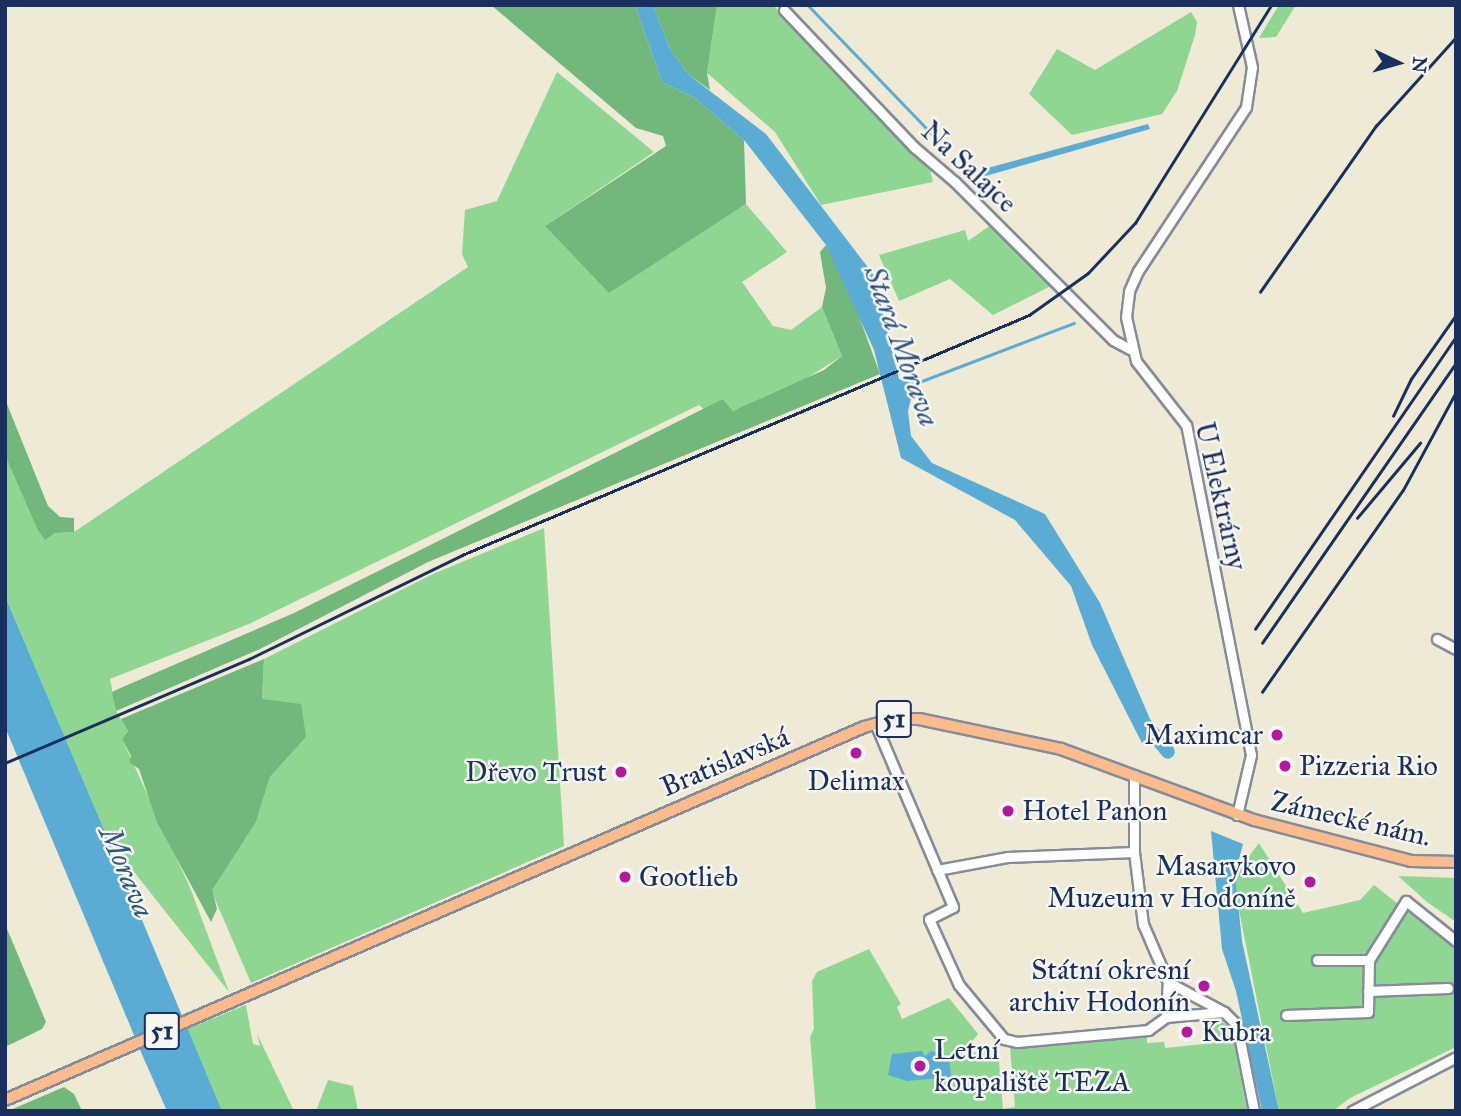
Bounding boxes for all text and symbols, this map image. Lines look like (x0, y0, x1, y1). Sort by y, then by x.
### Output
north arrow (1363, 28, 1433, 98)
text: N (1407, 56, 1432, 74)
street label: Na Salajce (914, 114, 1024, 220)
water label: Stará Morava (856, 261, 948, 431)
street label: U Elektrárny (1188, 419, 1254, 573)
road number: 51 (875, 696, 913, 741)
place label: Maximcar (1145, 718, 1263, 752)
street label: Bratislavská (656, 720, 794, 804)
marker: Maximcar (1269, 727, 1285, 743)
marker: Delimax (848, 745, 864, 761)
place label: Pizzeria Rio (1299, 749, 1438, 783)
place label: Dřevo Trust (465, 755, 607, 789)
marker: Pizzeria Rio (1277, 758, 1293, 774)
marker: Dřevo Trust (613, 764, 629, 780)
place label: Delimax (808, 764, 904, 798)
street label: Zámecké nám. (1268, 784, 1434, 854)
place label: Hotel Panon (1022, 794, 1167, 828)
marker: Hotel Panon (1000, 803, 1016, 819)
water label: Morava (92, 821, 162, 923)
place label: Masarykovo Muzeum v Hodoníně (1048, 849, 1296, 915)
place label: Gootlieb (639, 860, 738, 894)
marker: Gootlieb (617, 869, 633, 885)
marker: Masarykovo Muzeum v Hodoníně (1302, 874, 1318, 890)
place label: Státní okresní archiv Hodonín (1009, 953, 1190, 1019)
marker: Státní okresní archiv Hodonín (1196, 978, 1212, 994)
road number: 51 (143, 1008, 181, 1054)
place label: Kubra (1201, 1015, 1271, 1049)
marker: Kubra (1179, 1024, 1195, 1040)
place label: Letní koupaliště TEZA (934, 1033, 1130, 1099)
marker: Letní koupaliště TEZA (912, 1058, 928, 1074)

